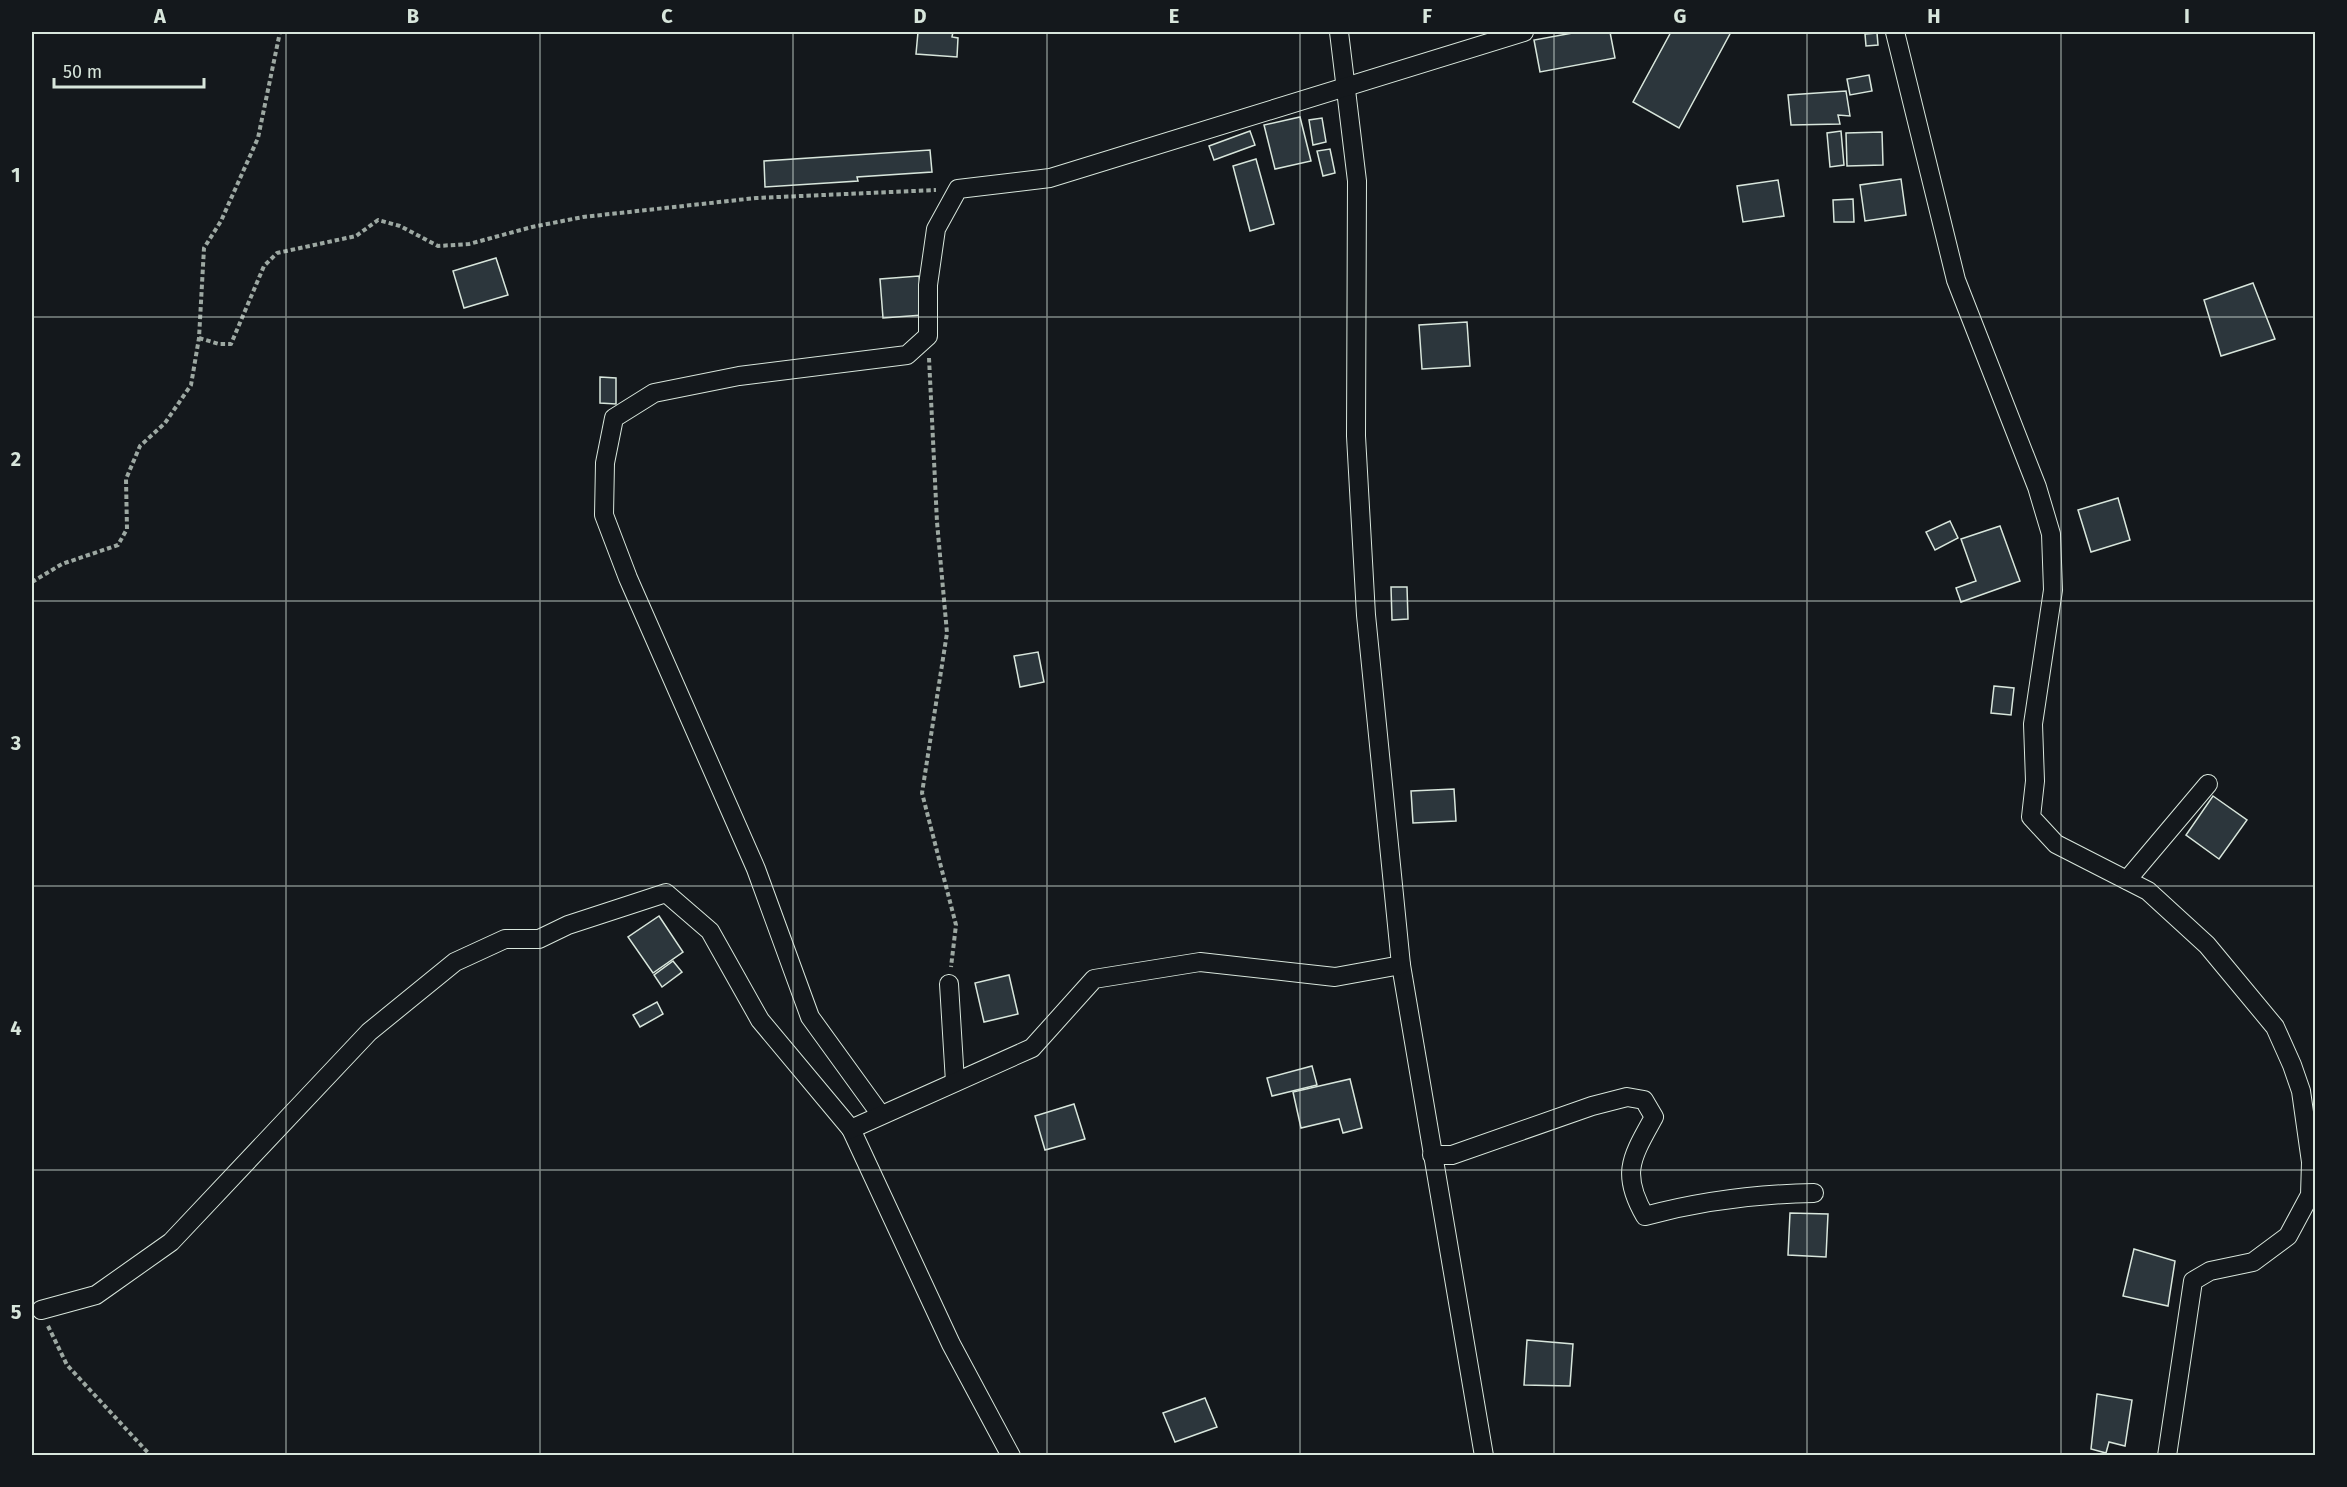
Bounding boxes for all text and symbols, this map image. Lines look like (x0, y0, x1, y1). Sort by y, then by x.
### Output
text: A (153, 4, 167, 28)
text: B (407, 4, 419, 28)
text: C (661, 4, 673, 28)
text: D (913, 4, 927, 28)
text: E (1169, 4, 1179, 28)
text: F (1422, 4, 1432, 28)
text: G (1674, 4, 1686, 28)
text: H (1927, 4, 1941, 28)
text: I (2184, 4, 2190, 28)
scale bar (54, 51, 204, 89)
text: 50 m (63, 61, 102, 83)
text: 1 (11, 163, 21, 187)
text: 2 (11, 447, 21, 471)
text: 3 (10, 731, 21, 755)
text: 4 (10, 1016, 22, 1040)
text: 5 (11, 1300, 22, 1324)

